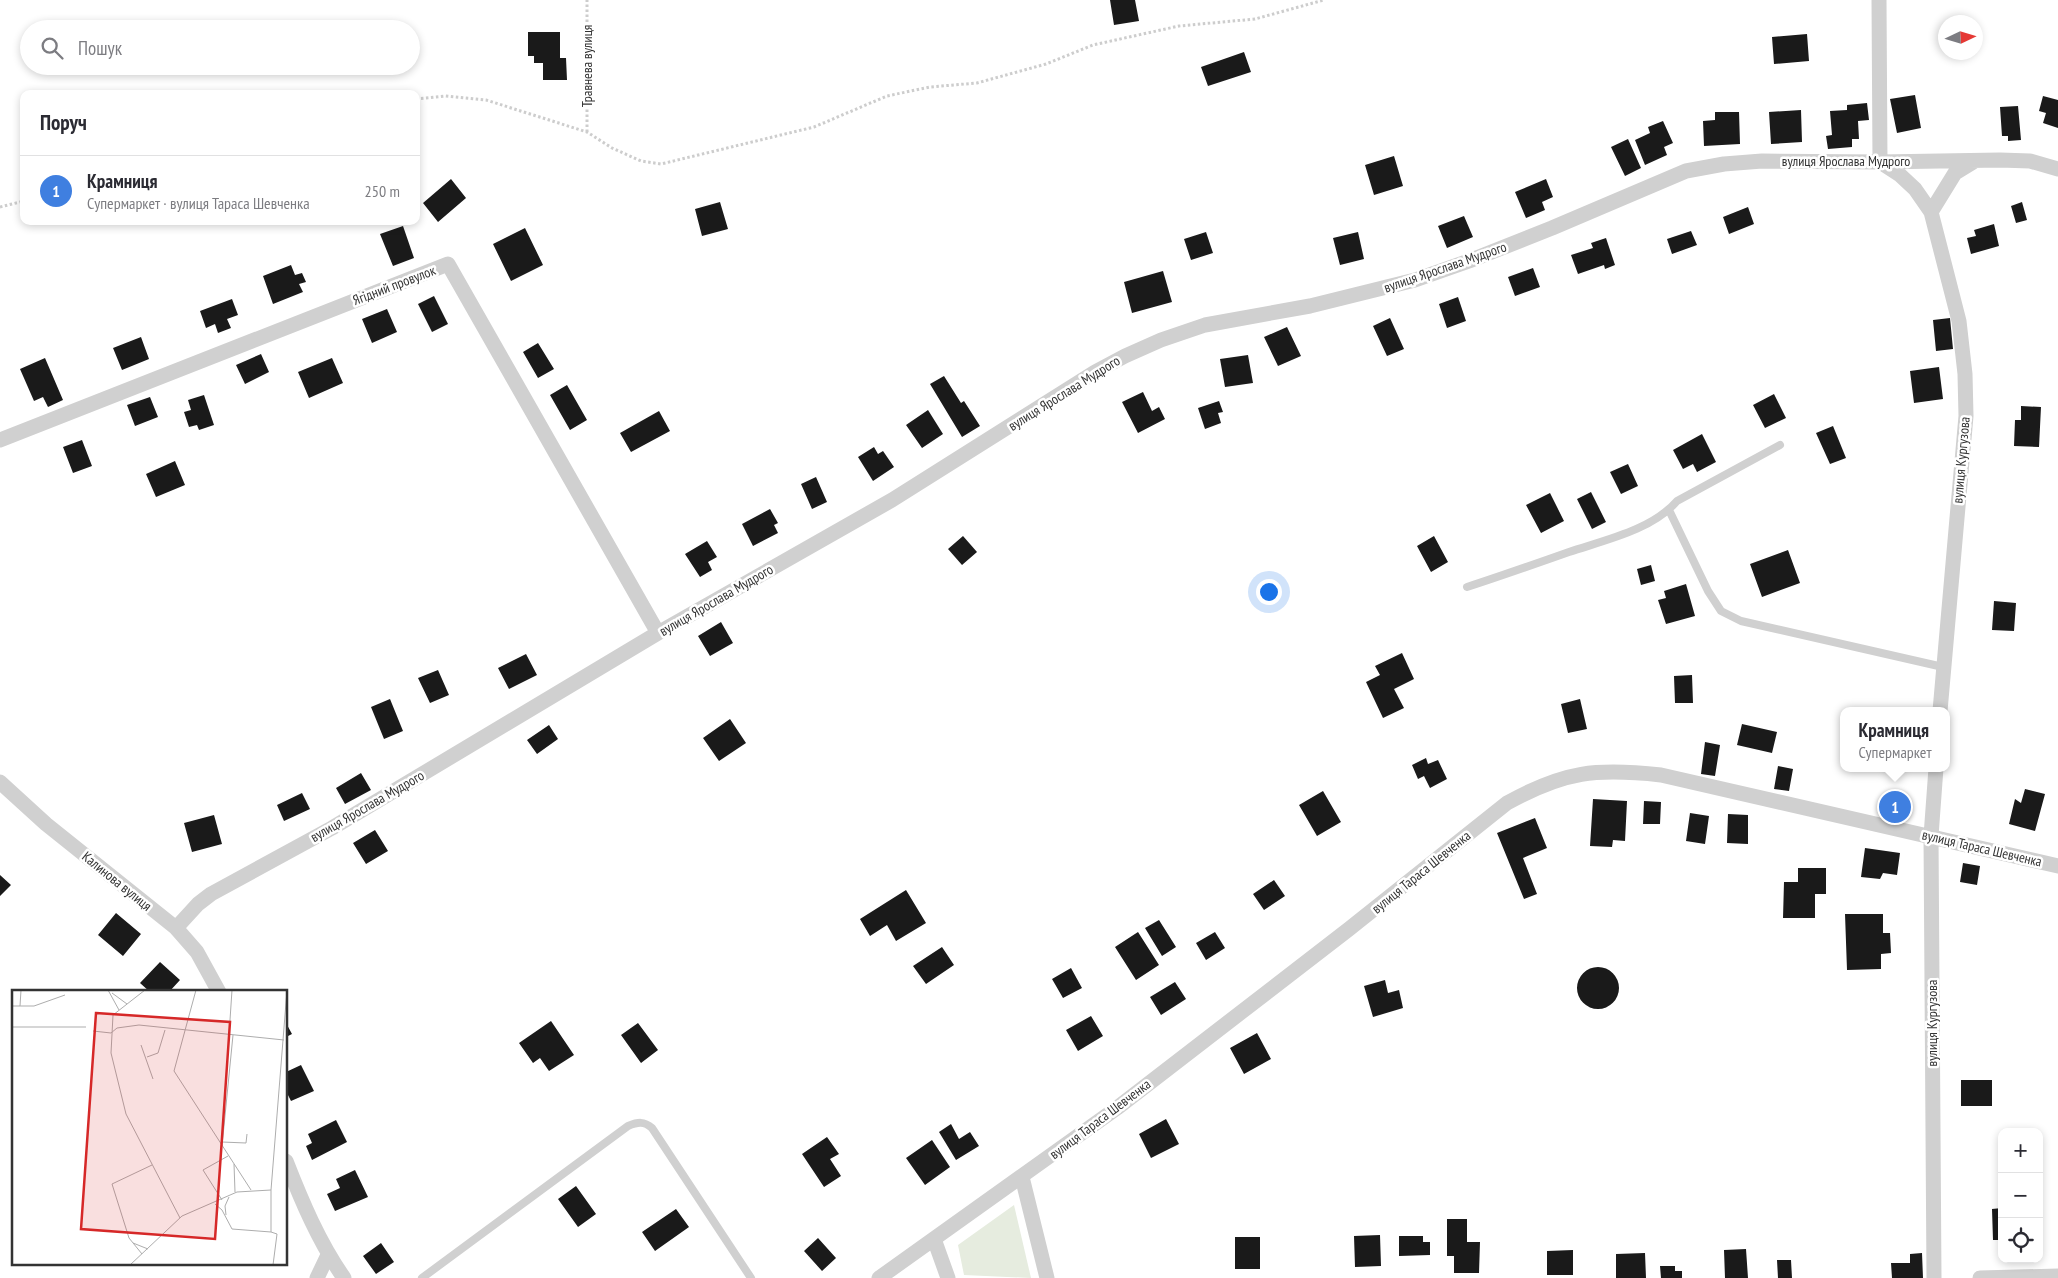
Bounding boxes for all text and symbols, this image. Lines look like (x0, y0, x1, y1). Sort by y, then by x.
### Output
north arrow (1938, 15, 1983, 60)
search box (20, 20, 420, 75)
street label: Травнева вулиця (578, 25, 596, 107)
icon: search (38, 34, 66, 62)
text: Пошук (78, 36, 122, 60)
text: Поруч (40, 109, 87, 136)
street label: вулиця Ярослава Мудрого (1782, 152, 1910, 170)
text: Крамниця (87, 169, 158, 193)
text: 1 (52, 181, 60, 201)
text: 250 m (365, 181, 400, 201)
text: Супермаркет · вулиця Тараса Шевченка (87, 193, 310, 213)
street label: вулиця Ярослава Мудрого (1381, 238, 1509, 296)
street label: Ягідний провулок (350, 261, 438, 309)
street label: вулиця Ярослава Мудрого (1005, 351, 1123, 435)
street label: вулиця Кургузова (1948, 416, 1974, 504)
street label: вулиця Ярослава Мудрого (656, 560, 776, 640)
your location (1256, 579, 1282, 605)
popup (1840, 707, 1950, 772)
text: Крамниця (1858, 718, 1929, 742)
text: Супермаркет (1858, 742, 1932, 762)
street label: вулиця Ярослава Мудрого (307, 766, 427, 846)
pin: 1 (1879, 788, 1911, 826)
street label: вулиця Тараса Шевченка (1920, 825, 2044, 871)
street label: вулиця Тараса Шевченка (1368, 827, 1474, 917)
street label: Калинова вулиця (78, 847, 156, 915)
street label: вулиця Кургузова (1923, 980, 1941, 1066)
inset map (12, 990, 288, 1266)
street label: вулиця Тараса Шевченка (1046, 1075, 1154, 1163)
map controls (1998, 1128, 2043, 1263)
button: + (1998, 1128, 2043, 1173)
button: − (1998, 1173, 2043, 1218)
button: locate (1998, 1218, 2043, 1263)

